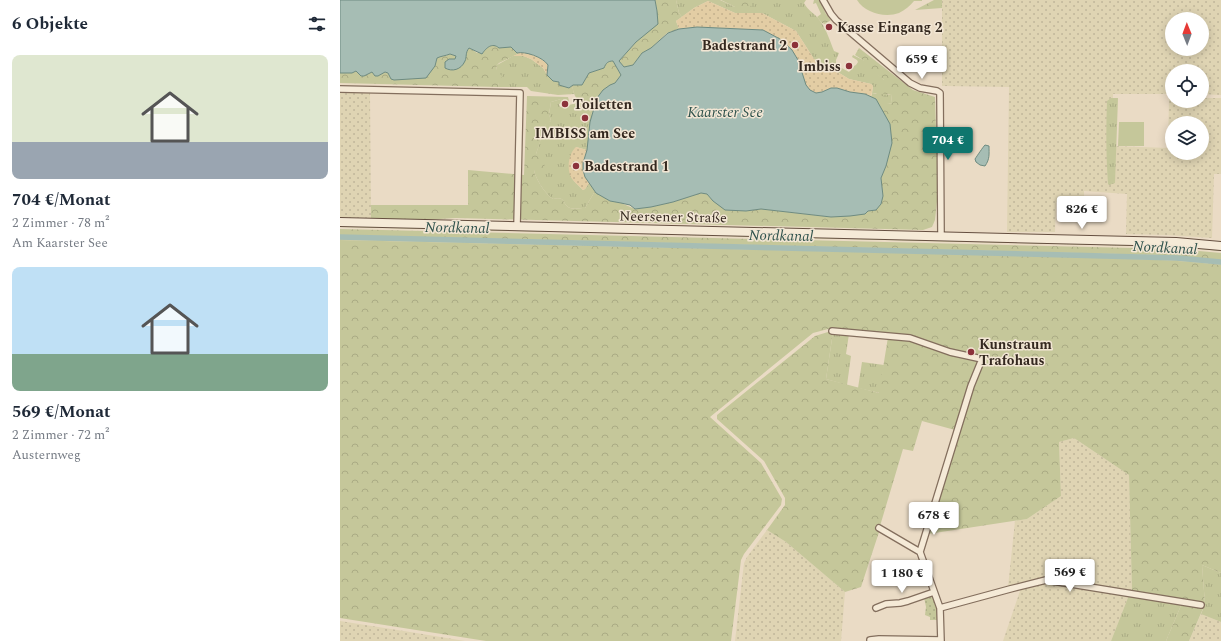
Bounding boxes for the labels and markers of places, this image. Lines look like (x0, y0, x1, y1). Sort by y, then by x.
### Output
place label: Kasse Eingang 2 (837, 17, 943, 38)
marker: Kasse Eingang 2 (824, 22, 834, 32)
place label: Badestrand 2 (702, 35, 787, 56)
marker: Badestrand 2 (790, 40, 800, 50)
pin: 659 € (894, 46, 950, 80)
place label: Imbiss (798, 56, 841, 77)
marker: Imbiss (844, 61, 854, 71)
place label: Toiletten (573, 94, 633, 115)
marker: Toiletten (560, 99, 570, 109)
marker: IMBISS am See (580, 113, 590, 123)
place label: IMBISS am See (535, 123, 635, 144)
pin: 704 € (920, 127, 976, 161)
place label: Badestrand 1 (584, 156, 669, 177)
marker: Badestrand 1 (571, 161, 581, 171)
pin: 826 € (1054, 196, 1110, 230)
place label: Kunstraum Trafohaus (979, 334, 1052, 371)
marker: Kunstraum Trafohaus (966, 347, 976, 357)
pin: 678 € (906, 502, 962, 536)
pin: 569 € (1042, 559, 1098, 593)
pin: 1 180 € (865, 560, 939, 594)

